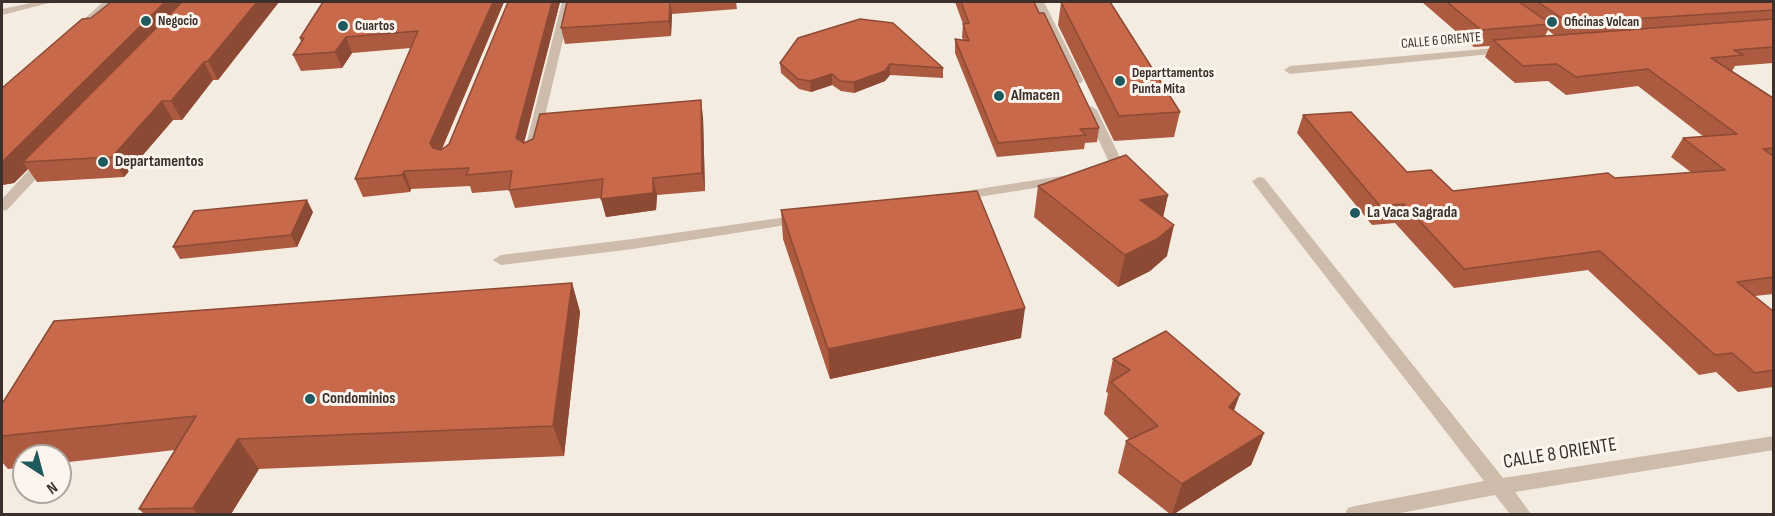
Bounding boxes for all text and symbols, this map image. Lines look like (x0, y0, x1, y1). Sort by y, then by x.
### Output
place label: Negocio (158, 13, 198, 29)
marker: Negocio (139, 14, 153, 28)
place label: Oficinas Volcan (1564, 14, 1639, 30)
marker: Oficinas Volcan (1545, 15, 1559, 29)
place label: Cuartos (355, 18, 395, 34)
marker: Cuartos (336, 19, 350, 33)
street label: CALLE 6 ORIENTE (1400, 29, 1482, 53)
place label: Departtamentos Punta Mita (1132, 65, 1214, 98)
marker: Departtamentos Punta Mita (1113, 74, 1127, 88)
place label: Almacen (1011, 86, 1060, 106)
marker: Almacen (992, 89, 1006, 103)
place label: Departamentos (115, 152, 204, 172)
marker: Departamentos (96, 155, 110, 169)
place label: La Vaca Sagrada (1367, 203, 1457, 223)
marker: La Vaca Sagrada (1348, 206, 1362, 220)
place label: Condominios (322, 389, 395, 409)
marker: Condominios (303, 392, 317, 406)
street label: CALLE 8 ORIENTE (1502, 433, 1618, 475)
north arrow (12, 444, 72, 504)
text: N (43, 477, 61, 498)

